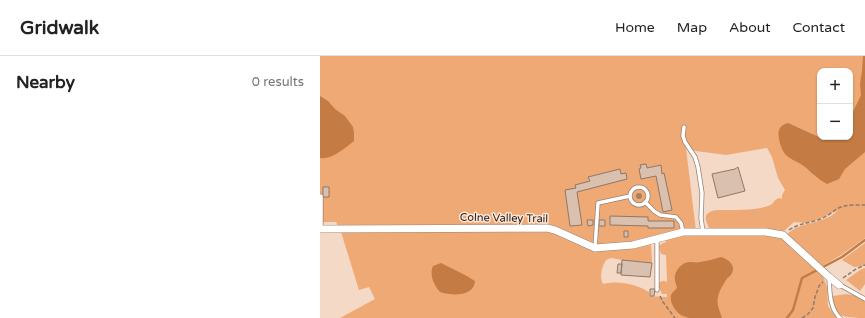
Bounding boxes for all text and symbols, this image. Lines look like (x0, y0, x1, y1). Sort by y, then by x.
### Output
text: Gridwalk (20, 17, 99, 39)
text: Home (615, 19, 655, 36)
text: Map (677, 19, 707, 36)
text: About (729, 19, 771, 36)
text: Contact (793, 19, 845, 36)
map controls (817, 68, 853, 140)
button: + (817, 68, 853, 104)
text: Nearby (16, 72, 75, 93)
text: 0 results (252, 74, 304, 90)
button: − (817, 104, 853, 140)
street label: Colne Valley Trail (460, 211, 548, 225)

